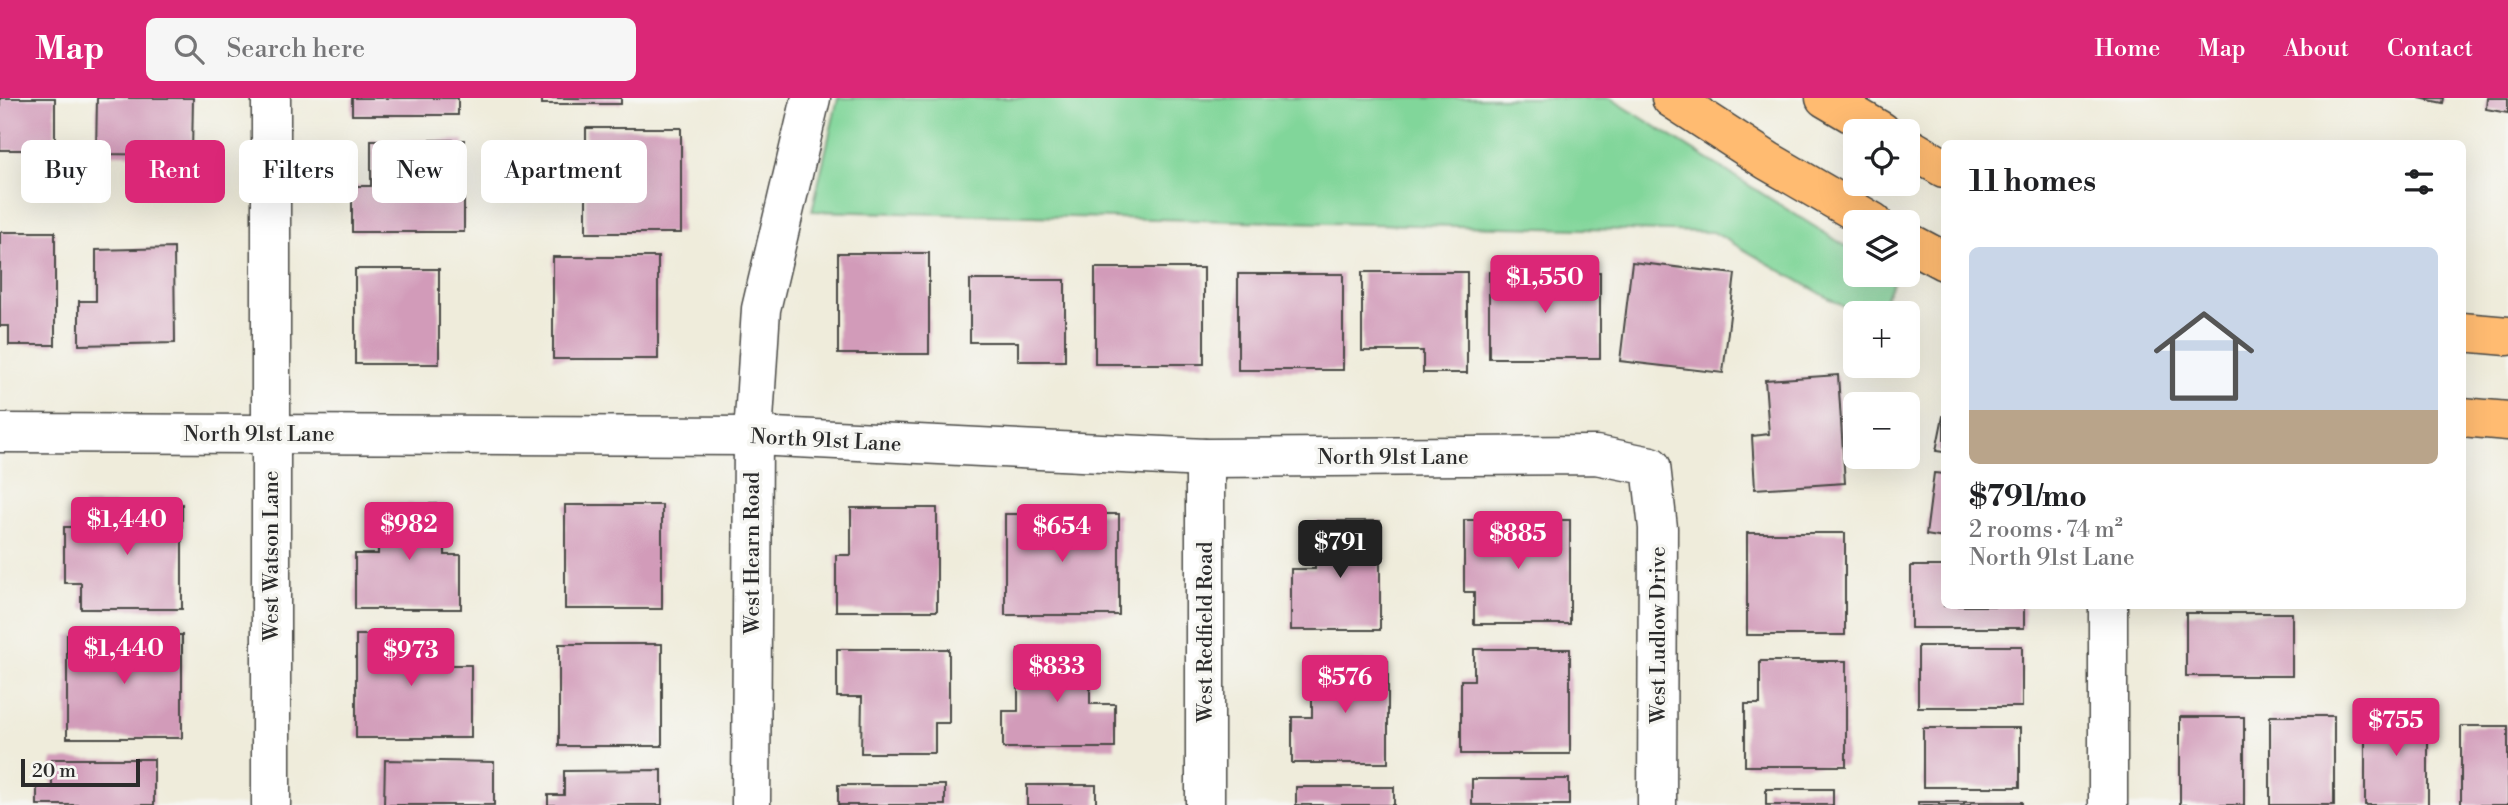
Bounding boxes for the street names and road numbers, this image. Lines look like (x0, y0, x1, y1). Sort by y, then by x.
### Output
street label: North 91st Lane (183, 422, 335, 448)
street label: North 91st Lane (750, 424, 902, 458)
street label: North 91st Lane (1317, 445, 1469, 471)
street label: West Watson Lane (259, 471, 285, 642)
street label: West Hearn Road (740, 472, 766, 635)
street label: West Redfield Road (1193, 541, 1219, 723)
street label: West Ludlow Drive (1646, 546, 1672, 725)

